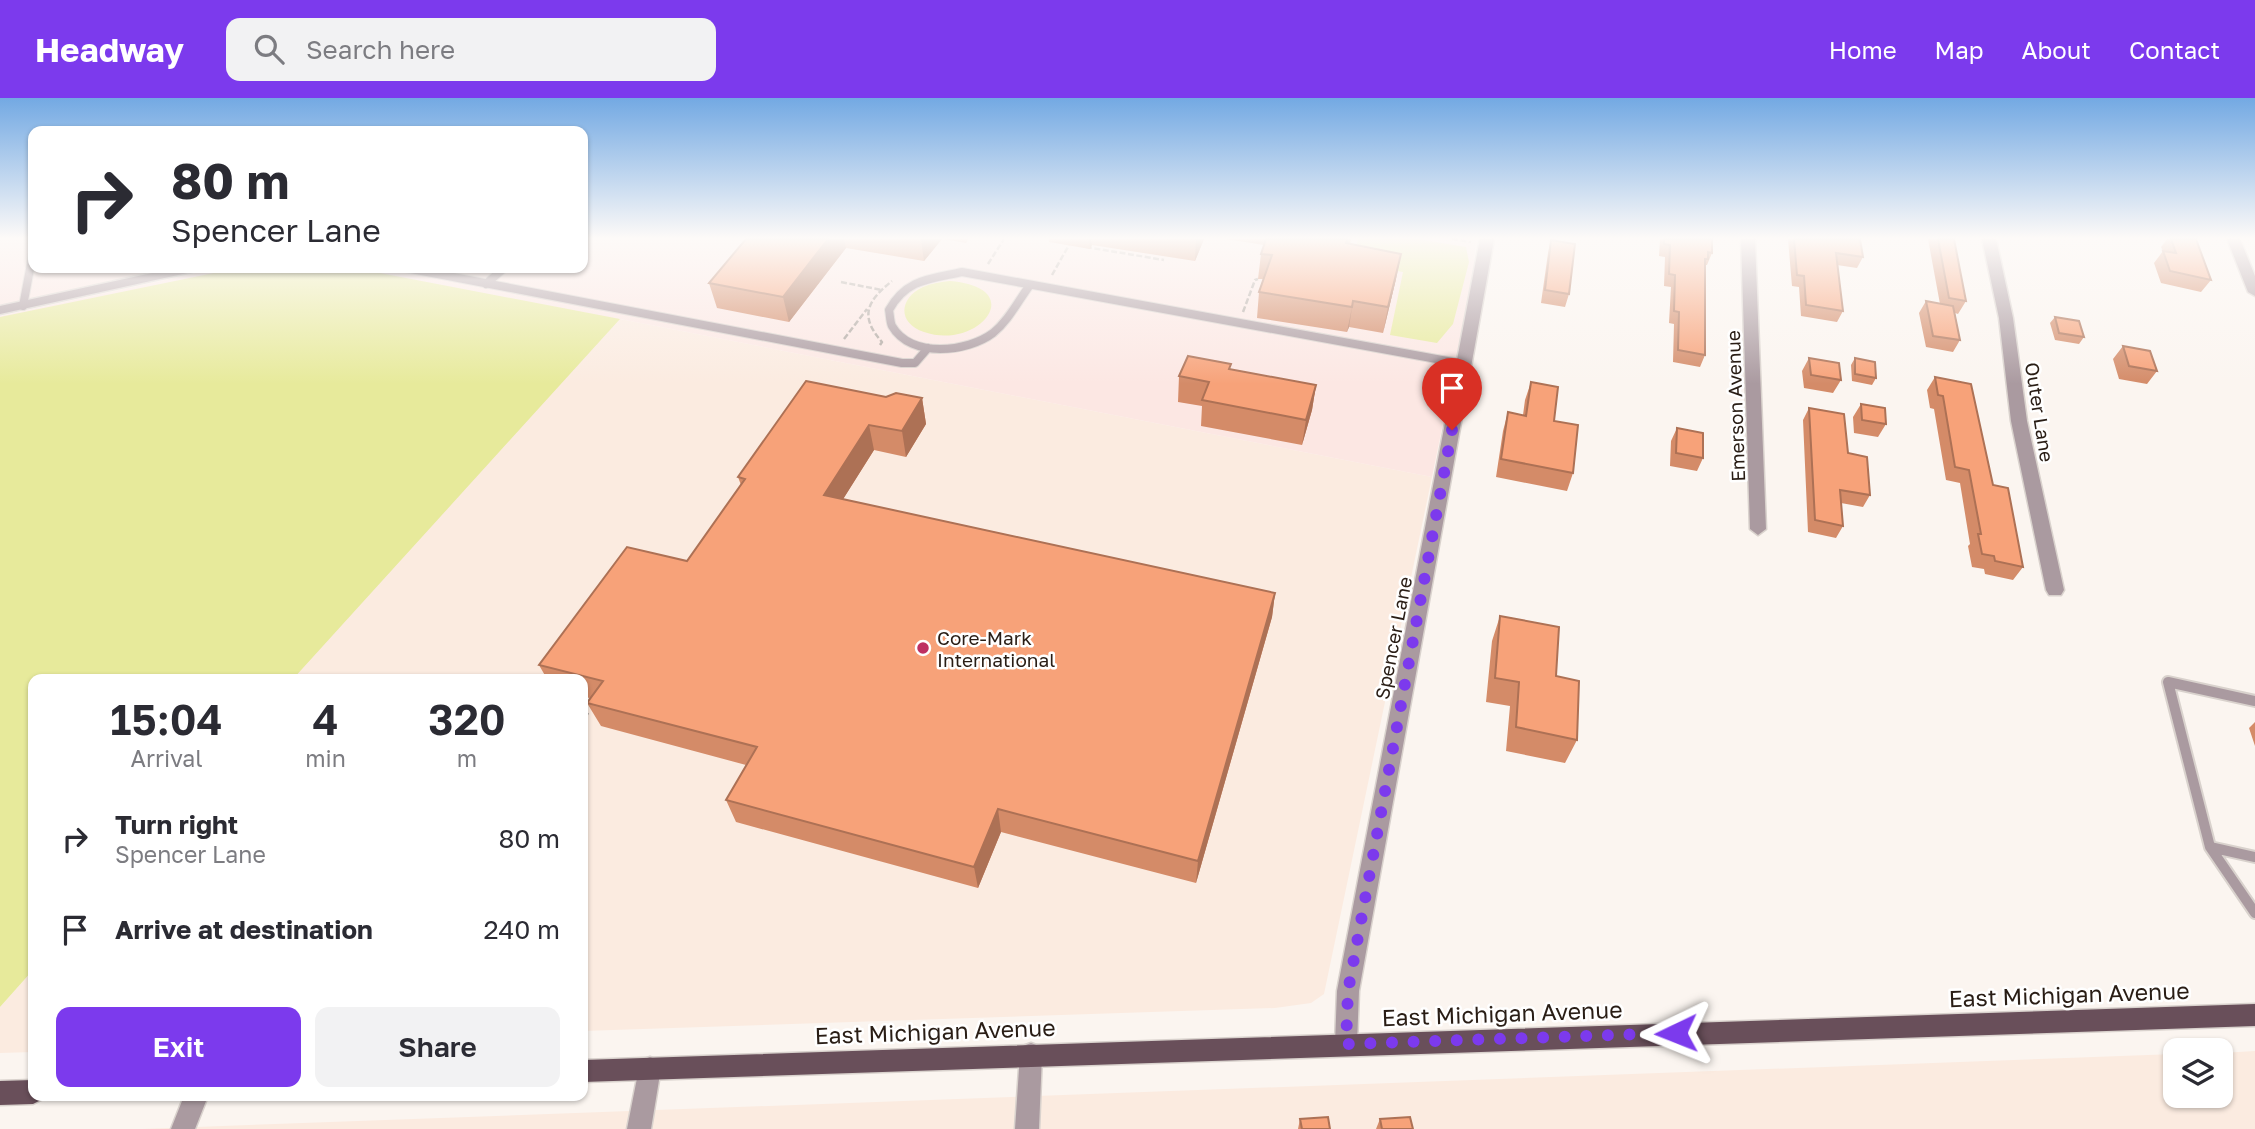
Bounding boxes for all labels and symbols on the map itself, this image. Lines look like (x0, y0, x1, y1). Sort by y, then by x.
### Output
street label: Emerson Avenue (1721, 330, 1749, 482)
pin (1422, 358, 1482, 430)
street label: Outer Lane (2021, 360, 2059, 464)
street label: Spencer Lane (1370, 575, 1416, 701)
place label: Core-Mark International (937, 626, 1055, 671)
marker: Core-Mark International (915, 640, 931, 656)
street label: East Michigan Avenue (1948, 976, 2190, 1012)
street label: East Michigan Avenue (1381, 995, 1623, 1031)
position arrow (1639, 996, 1713, 1070)
street label: East Michigan Avenue (814, 1013, 1056, 1049)

